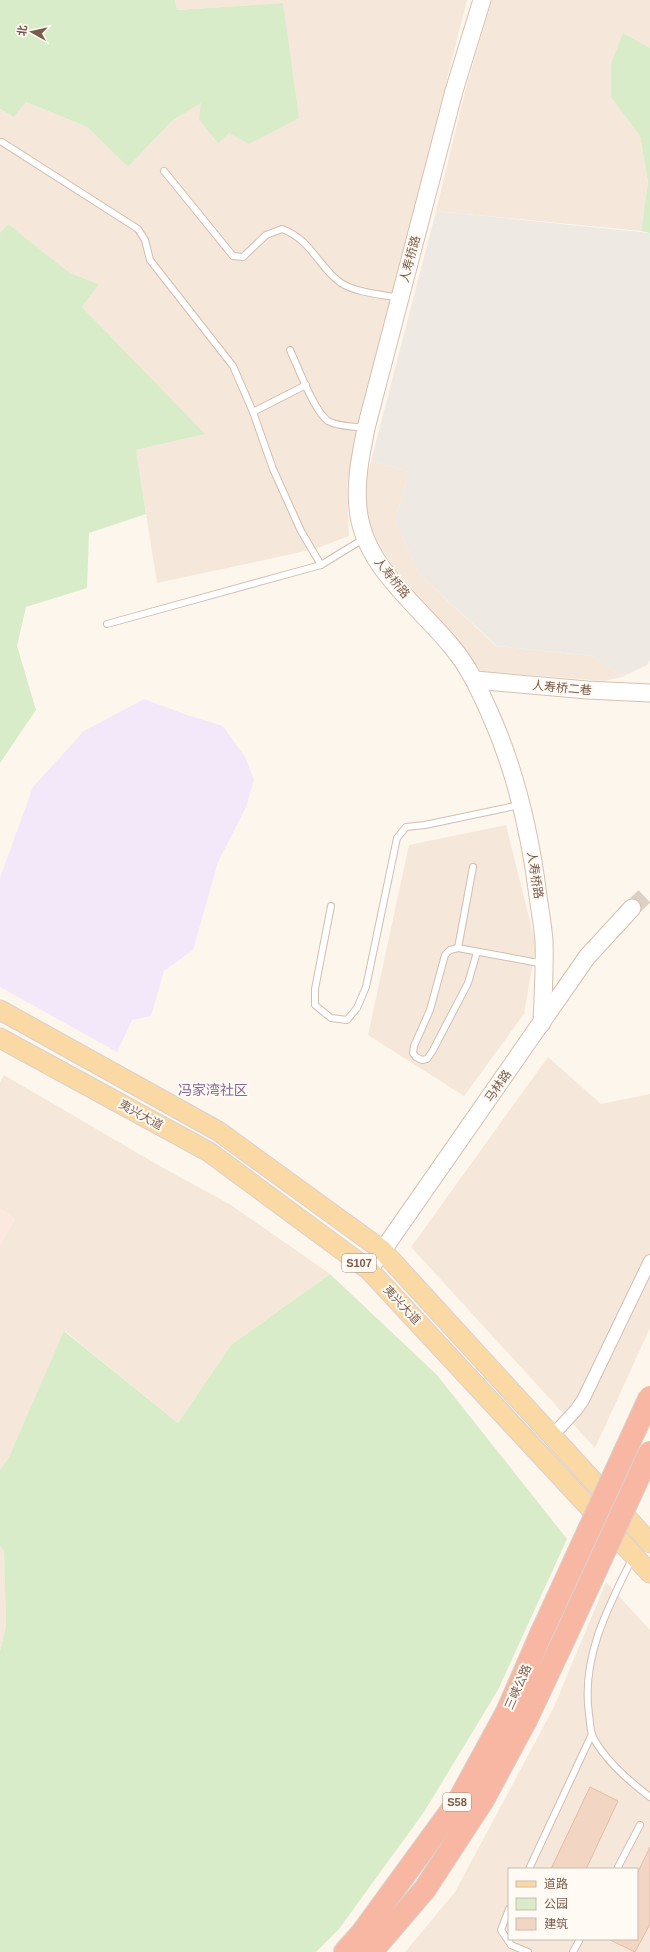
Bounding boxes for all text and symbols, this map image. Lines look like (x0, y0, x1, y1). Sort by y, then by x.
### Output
north arrow (12, 12, 52, 52)
text: 北 (15, 24, 29, 37)
street label: 人寿桥路 (397, 234, 423, 284)
street label: 人寿桥路 (371, 555, 413, 601)
street label: 人寿桥二巷 (531, 678, 593, 698)
street label: 人寿桥路 (524, 850, 546, 900)
street label: 马林路 (482, 1067, 514, 1105)
district label: 冯家湾社区 (178, 1082, 248, 1098)
street label: 夷兴大道 (117, 1097, 165, 1133)
road number: S107 (342, 1254, 376, 1272)
street label: 夷兴大道 (381, 1283, 423, 1327)
street label: 三峡公路 (502, 1662, 534, 1712)
road number: S58 (443, 1793, 471, 1811)
legend (508, 1868, 638, 1940)
text: 道路 (544, 1877, 568, 1891)
text: 公园 (544, 1897, 568, 1911)
text: 建筑 (544, 1917, 568, 1931)

